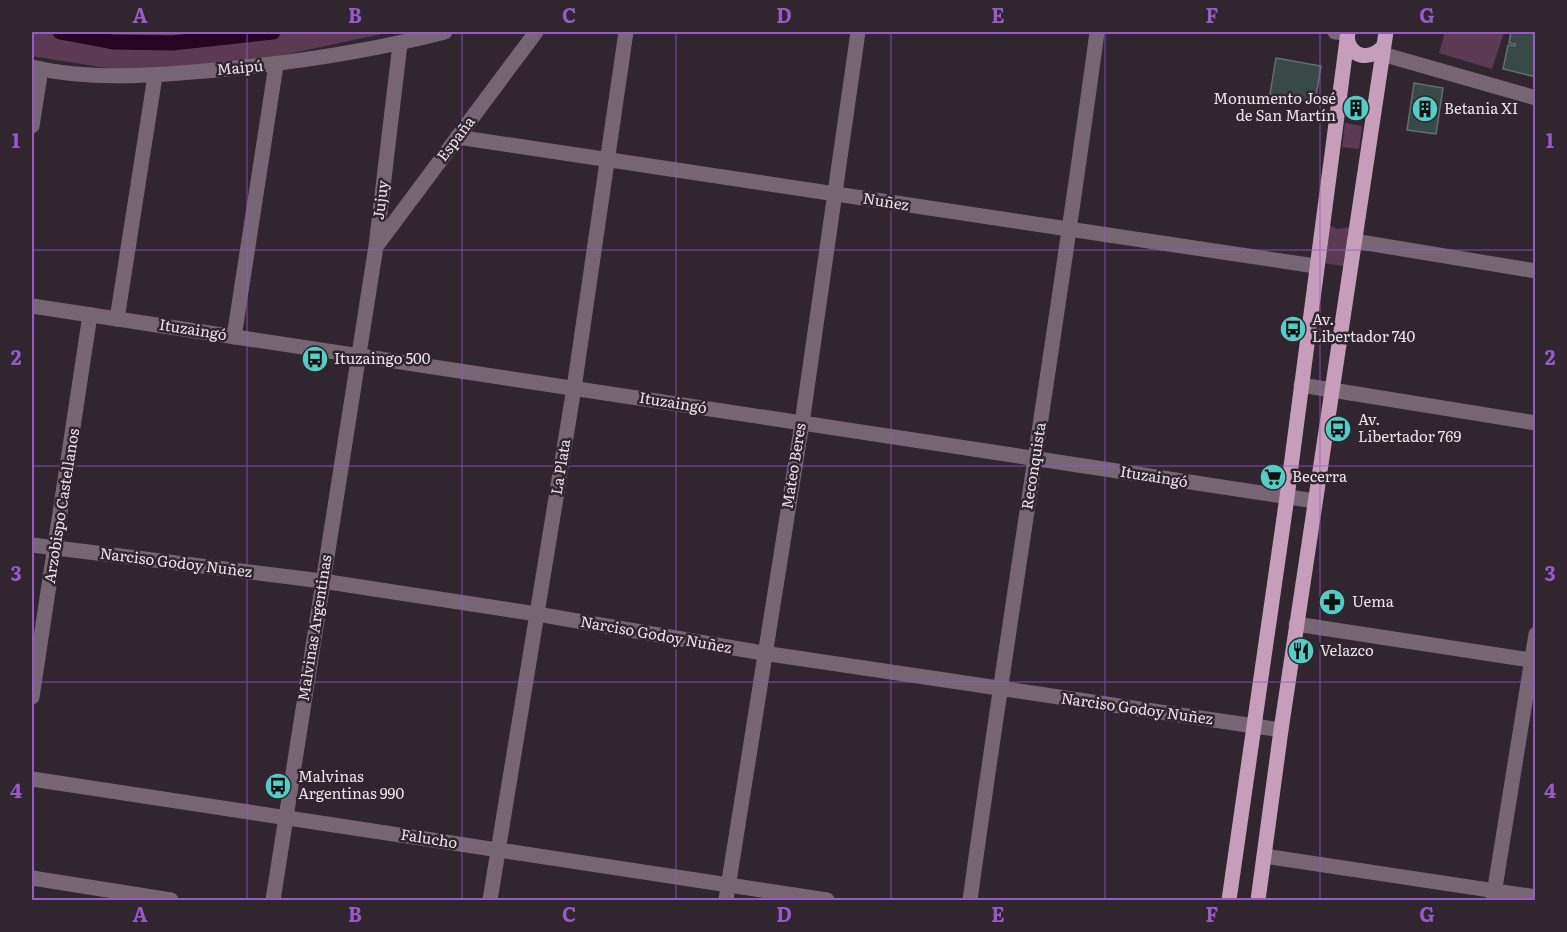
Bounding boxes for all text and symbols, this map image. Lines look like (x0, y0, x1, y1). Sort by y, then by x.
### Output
text: A (132, 0, 148, 29)
text: B (348, 0, 362, 29)
text: C (562, 0, 576, 29)
text: D (776, 0, 792, 29)
text: E (991, 0, 1005, 29)
text: F (1206, 0, 1219, 29)
text: G (1419, 0, 1435, 29)
street label: Maipú (216, 53, 265, 80)
place label: Monumento José de San Martín (1213, 86, 1336, 126)
building icon: Monumento José de San Martín (1341, 93, 1371, 123)
building icon: Betania XI (1410, 94, 1440, 124)
place label: Betania XI (1444, 96, 1518, 119)
street label: España (430, 110, 480, 166)
text: 1 (12, 124, 20, 154)
text: 1 (1546, 124, 1554, 154)
street label: Jujuy (366, 178, 393, 221)
street label: Nuñez (862, 186, 911, 215)
place label: Av. Libertador 740 (1312, 307, 1416, 347)
street label: Ituzaingó (158, 312, 229, 345)
bus stop icon: Av. Libertador 740 (1278, 314, 1308, 344)
text: 2 (11, 341, 22, 371)
text: 2 (1545, 341, 1556, 371)
bus stop icon: Ituzaingo 500 (300, 344, 330, 374)
place label: Ituzaingo 500 (334, 346, 431, 369)
street label: Ituzaingó (638, 385, 709, 418)
place label: Av. Libertador 769 (1358, 407, 1461, 447)
bus stop icon: Av. Libertador 769 (1323, 414, 1353, 444)
street label: Reconquista (1014, 420, 1051, 511)
street label: Mateo Beres (774, 421, 811, 510)
street label: Arzobispo Castellanos (37, 426, 84, 585)
street label: La Plata (544, 436, 575, 496)
street label: Ituzaingó (1119, 459, 1190, 492)
supermarket icon: Becerra (1258, 462, 1288, 492)
place label: Becerra (1292, 464, 1348, 487)
street label: Narciso Godoy Nuñez (99, 541, 254, 582)
street label: Malvinas Argentinas (291, 553, 336, 702)
text: 3 (10, 557, 22, 587)
text: 3 (1544, 557, 1556, 587)
pharmacy icon: Uema (1317, 587, 1347, 617)
place label: Uema (1352, 589, 1395, 612)
street label: Narciso Godoy Nuñez (579, 609, 734, 658)
restaurant icon: Velazco (1286, 636, 1316, 666)
place label: Velazco (1320, 638, 1374, 661)
street label: Narciso Godoy Nuñez (1060, 685, 1215, 730)
place label: Malvinas Argentinas 990 (298, 764, 404, 804)
bus stop icon: Malvinas Argentinas 990 (263, 771, 293, 801)
text: 4 (10, 774, 22, 804)
text: 4 (1544, 774, 1556, 804)
street label: Falucho (399, 822, 459, 853)
text: A (132, 898, 148, 928)
text: B (348, 898, 362, 928)
text: C (562, 898, 576, 928)
text: D (776, 898, 792, 928)
text: E (991, 898, 1005, 928)
text: F (1206, 898, 1219, 928)
text: G (1419, 898, 1435, 928)

